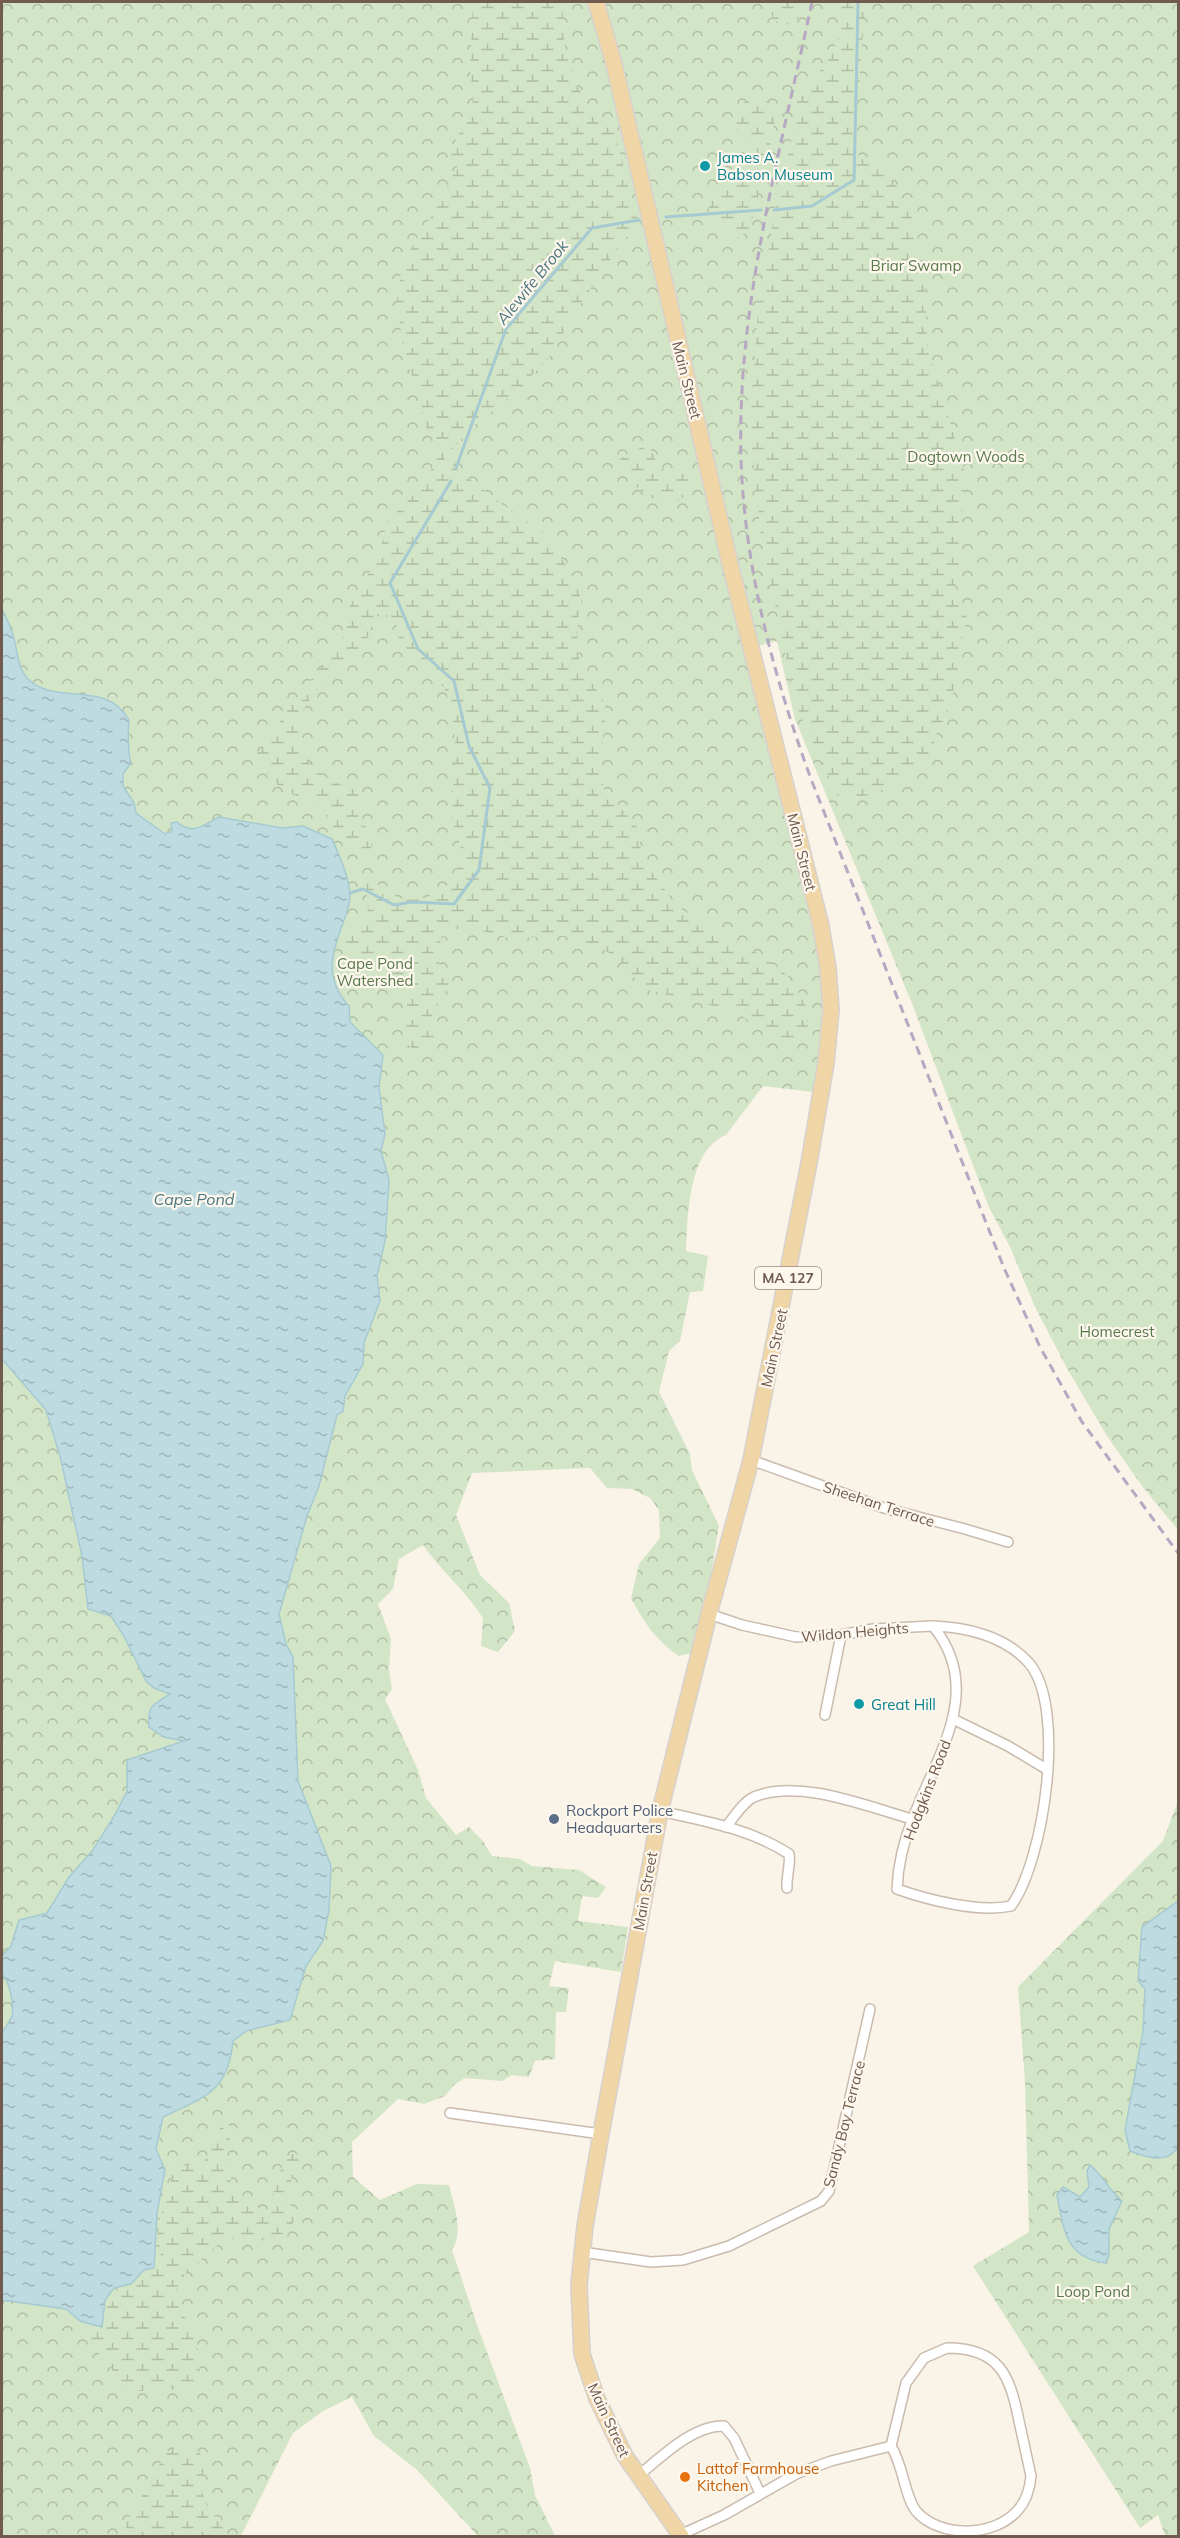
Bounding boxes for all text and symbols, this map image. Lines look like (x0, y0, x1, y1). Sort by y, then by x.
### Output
place label: James A. Babson Museum (717, 148, 833, 184)
marker: James A. Babson Museum (698, 159, 712, 173)
water label: Alewife Brook (491, 235, 573, 329)
park label: Briar Swamp (871, 256, 961, 275)
street label: Main Street (668, 339, 706, 421)
park label: Dogtown Woods (907, 447, 1025, 466)
street label: Main Street (783, 811, 821, 893)
park label: Cape Pond Watershed (337, 954, 413, 990)
water label: Cape Pond (154, 1189, 235, 1209)
road number: MA 127 (755, 1267, 821, 1289)
street label: Main Street (756, 1307, 792, 1389)
park label: Homecrest (1080, 1322, 1154, 1341)
street label: Sheehan Terrace (821, 1477, 937, 1531)
street label: Wildon Heights (800, 1618, 910, 1646)
place label: Great Hill (871, 1695, 936, 1714)
marker: Great Hill (852, 1697, 866, 1711)
street label: Hodgkins Road (899, 1737, 955, 1843)
place label: Rockport Police Headquarters (566, 1801, 673, 1837)
marker: Rockport Police Headquarters (547, 1812, 561, 1826)
street label: Main Street (629, 1850, 661, 1932)
street label: Sandy Bay Terrace (819, 2058, 869, 2190)
park label: Loop Pond (1056, 2282, 1130, 2301)
street label: Main Street (584, 2380, 634, 2460)
place label: Lattof Farmhouse Kitchen (697, 2459, 819, 2495)
marker: Lattof Farmhouse Kitchen (678, 2470, 692, 2484)

